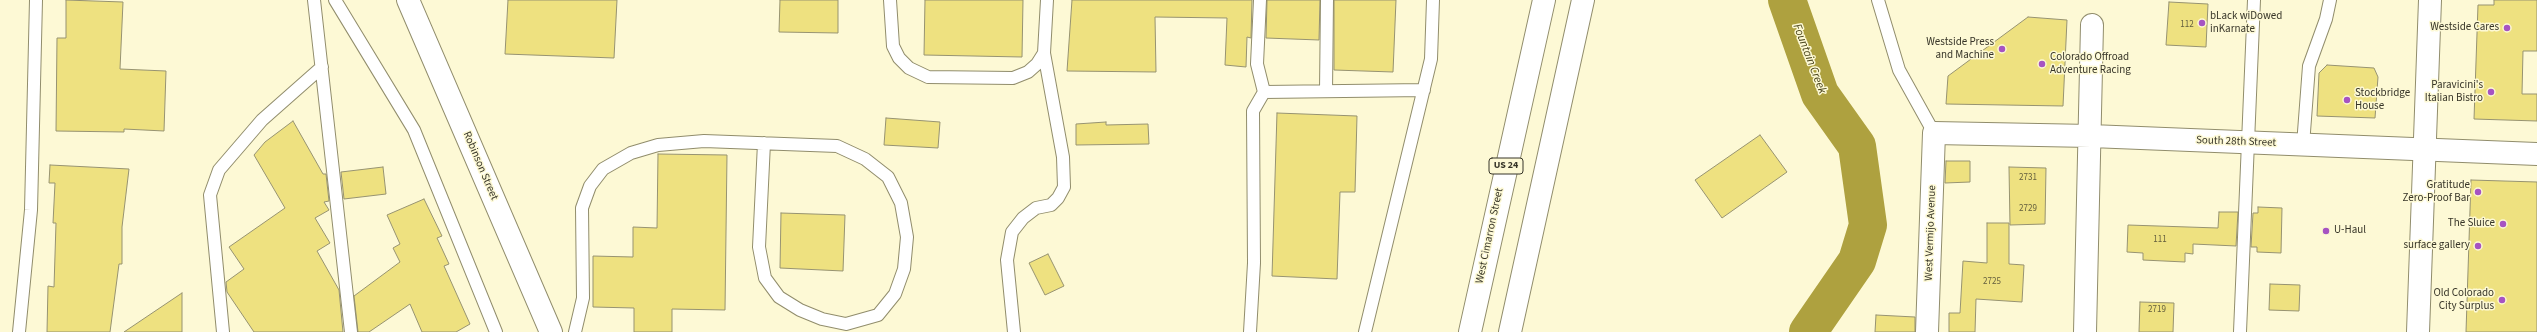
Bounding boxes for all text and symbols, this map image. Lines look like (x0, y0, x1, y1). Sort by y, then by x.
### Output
place label: bLack wiDowed inKarnate (2210, 10, 2282, 36)
marker: bLack wiDowed inKarnate (2197, 18, 2207, 28)
house number: 112 (2180, 20, 2194, 30)
place label: Westside Cares (2430, 21, 2499, 35)
water label: Fountain Creek (1789, 22, 1829, 96)
marker: Westside Cares (2502, 23, 2512, 33)
place label: Westside Press and Machine (1926, 36, 1994, 62)
marker: Westside Press and Machine (1997, 44, 2007, 54)
place label: Colorado Offroad Adventure Racing (2050, 51, 2131, 77)
marker: Colorado Offroad Adventure Racing (2037, 59, 2047, 69)
place label: Paravicini's Italian Bistro (2425, 79, 2483, 105)
place label: Stockbridge House (2355, 87, 2410, 113)
marker: Paravicini's Italian Bistro (2486, 87, 2496, 97)
marker: Stockbridge House (2342, 95, 2352, 105)
street label: Robinson Street (460, 130, 500, 202)
street label: South 28th Street (2196, 134, 2276, 150)
road number: US 24 (1489, 158, 1523, 174)
house number: 2731 (2019, 173, 2037, 183)
place label: Gratitude Zero-Proof Bar (2403, 179, 2470, 205)
street label: West Vermijo Avenue (1923, 185, 1939, 281)
street label: West Cimarron Street (1473, 187, 1507, 285)
marker: Gratitude Zero-Proof Bar (2473, 187, 2483, 197)
house number: 2729 (2019, 204, 2037, 214)
place label: The Sluice (2448, 217, 2495, 231)
marker: The Sluice (2498, 219, 2508, 229)
place label: U-Haul (2334, 224, 2366, 238)
marker: U-Haul (2321, 226, 2331, 236)
house number: 111 (2153, 235, 2167, 245)
place label: surface gallery (2403, 239, 2470, 253)
marker: surface gallery (2473, 241, 2483, 251)
house number: 2725 (1983, 277, 2001, 287)
place label: Old Colorado City Surplus (2433, 287, 2494, 313)
marker: Old Colorado City Surplus (2497, 295, 2507, 305)
house number: 2719 (2148, 305, 2166, 315)

